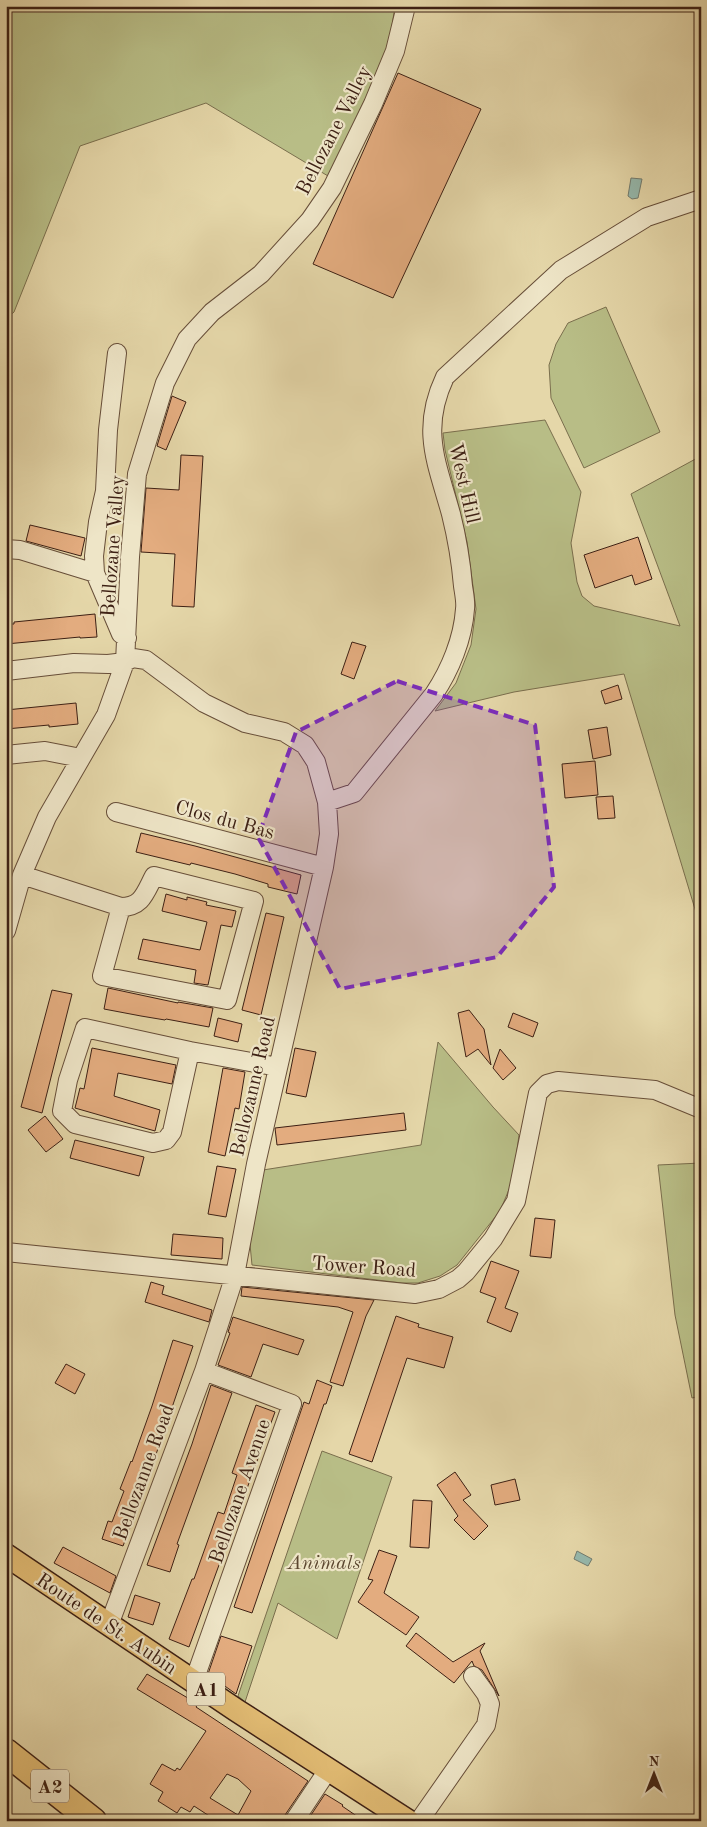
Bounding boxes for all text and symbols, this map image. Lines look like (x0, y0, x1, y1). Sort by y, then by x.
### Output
street label: Bellozane Valley (294, 63, 376, 199)
street label: West Hill (444, 441, 482, 526)
street label: Bellozane Valley (99, 474, 129, 618)
street label: Clos du Bas (173, 798, 276, 844)
street label: Bellozanne Road (228, 1014, 280, 1159)
street label: Tower Road (311, 1254, 417, 1282)
street label: Bellozanne Road (111, 1402, 179, 1543)
street label: Bellozane Avenue (207, 1417, 275, 1567)
park label: Animals (286, 1554, 361, 1574)
street label: Route de St. Aubin (32, 1570, 180, 1679)
road number: A1 (187, 1672, 225, 1706)
north arrow (630, 1750, 680, 1800)
text: N (649, 1755, 660, 1769)
road number: A2 (31, 1770, 69, 1802)

